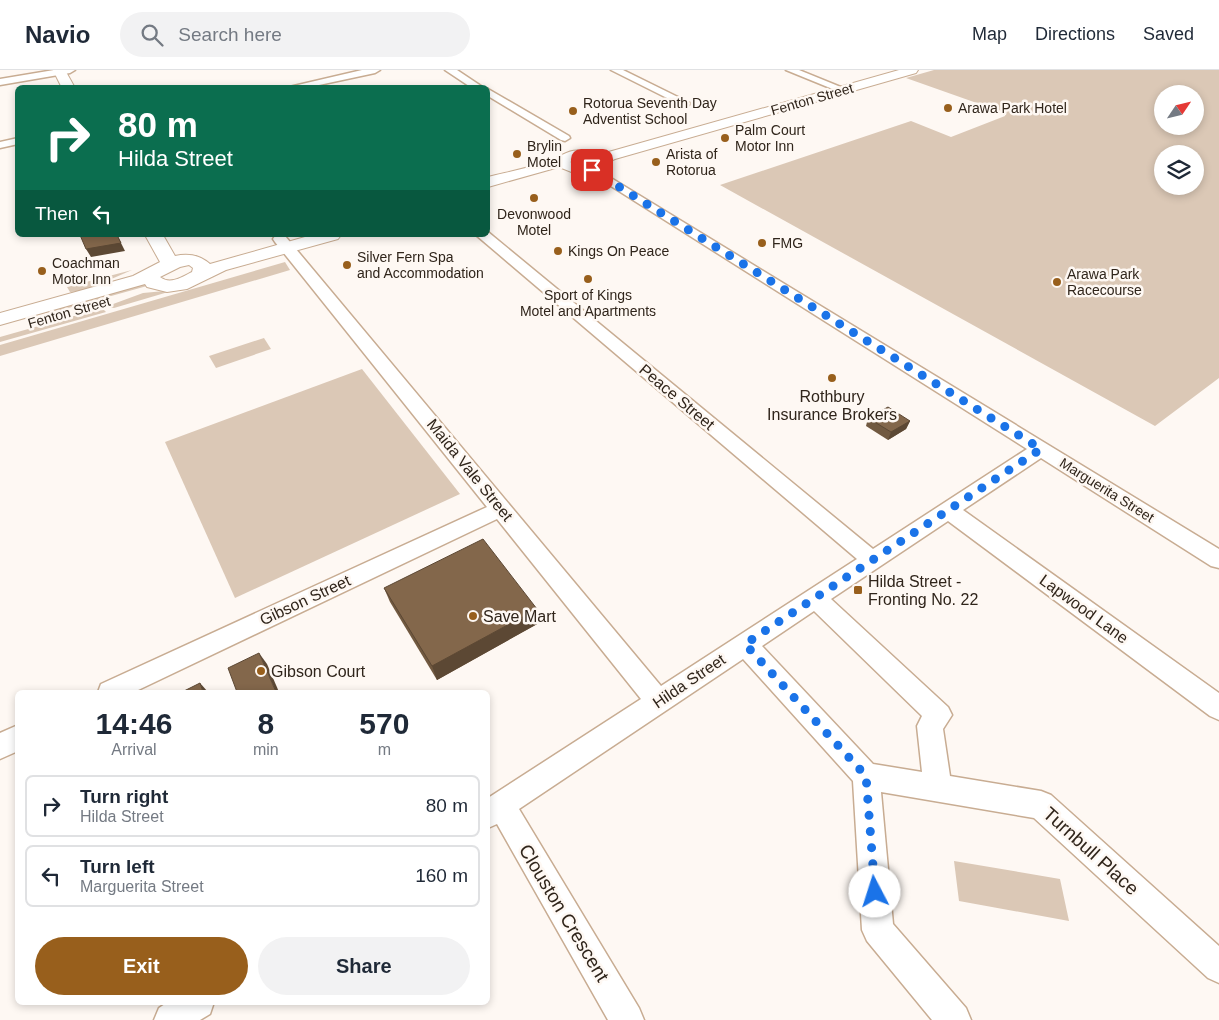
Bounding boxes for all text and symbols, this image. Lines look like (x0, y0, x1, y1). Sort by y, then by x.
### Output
search box (120, 12, 470, 57)
text: Navio (25, 21, 90, 48)
icon: search (138, 21, 166, 49)
text: Search here (178, 24, 282, 45)
text: Map (972, 24, 1007, 44)
text: Directions (1035, 24, 1115, 44)
text: Saved (1143, 24, 1194, 44)
street label: Fenton Street (769, 80, 855, 118)
north arrow (1154, 85, 1204, 135)
map controls (1154, 85, 1204, 195)
place label: Rotorua Seventh Day Adventist School (583, 95, 717, 127)
place label: Arawa Park Hotel (958, 100, 1067, 116)
marker: Arawa Park Hotel (942, 102, 954, 114)
icon: right (35, 105, 100, 170)
text: 80 m (118, 105, 198, 144)
marker: Rotorua Seventh Day Adventist School (567, 105, 579, 117)
place label: Palm Court Motor Inn (735, 122, 805, 154)
marker: Palm Court Motor Inn (719, 132, 731, 144)
place label: Brylin Motel (527, 138, 562, 170)
button: layers (1154, 145, 1204, 195)
text: Hilda Street (118, 146, 233, 171)
place label: Arista of Rotorua (666, 146, 717, 178)
marker: Brylin Motel (511, 148, 523, 160)
pin (571, 149, 613, 191)
icon: arrive (578, 156, 606, 184)
marker: Arista of Rotorua (650, 156, 662, 168)
marker: Devonwood Motel (528, 192, 540, 204)
icon: left (88, 200, 116, 228)
text: Then (35, 203, 78, 224)
place label: Devonwood Motel (497, 206, 571, 238)
place label: FMG (772, 235, 803, 251)
marker: FMG (756, 237, 768, 249)
place label: Kings On Peace (568, 243, 669, 259)
marker: Kings On Peace (552, 245, 564, 257)
place label: Silver Fern Spa and Accommodation (357, 249, 484, 281)
place label: Coachman Motor Inn (52, 255, 120, 287)
marker: Silver Fern Spa and Accommodation (341, 259, 353, 271)
marker: Coachman Motor Inn (36, 265, 48, 277)
place label: Arawa Park Racecourse (1067, 266, 1142, 298)
marker: Sport of Kings Motel and Apartments (582, 273, 594, 285)
marker: Arawa Park Racecourse (1051, 276, 1063, 288)
place label: Sport of Kings Motel and Apartments (520, 287, 656, 319)
street label: Fenton Street (26, 293, 112, 331)
street label: Peace Street (636, 361, 718, 434)
marker: Rothbury Insurance Brokers (826, 372, 838, 384)
place label: Rothbury Insurance Brokers (767, 388, 897, 423)
street label: Maida Vale Street (424, 416, 517, 525)
street label: Marguerita Street (1057, 455, 1157, 525)
street label: Gibson Street (257, 571, 353, 628)
street label: Lapwood Lane (1037, 571, 1132, 647)
place label: Hilda Street - Fronting No. 22 (868, 573, 978, 608)
marker: Hilda Street - Fronting No. 22 (852, 584, 864, 596)
place label: Save Mart (483, 608, 556, 625)
marker: Save Mart (467, 610, 479, 622)
street label: Hilda Street (650, 650, 729, 711)
place label: Gibson Court (271, 663, 366, 680)
marker: Gibson Court (255, 665, 267, 677)
text: 14:46 (96, 707, 172, 740)
text: 8 (257, 707, 274, 740)
text: 570 (359, 707, 409, 740)
text: Arrival (111, 741, 157, 758)
text: min (253, 741, 279, 758)
text: m (378, 741, 391, 758)
text: Turn right (80, 786, 168, 807)
icon: right (37, 792, 65, 820)
text: 80 m (426, 795, 468, 816)
street label: Turnbull Place (1039, 803, 1143, 899)
text: Hilda Street (80, 808, 164, 825)
street label: Clouston Crescent (515, 841, 614, 986)
text: Turn left (80, 856, 155, 877)
icon: left (37, 862, 65, 890)
text: 160 m (415, 865, 468, 886)
position arrow (848, 865, 900, 917)
text: Marguerita Street (80, 878, 204, 895)
button: Exit (35, 937, 248, 995)
button: Share (258, 937, 470, 995)

